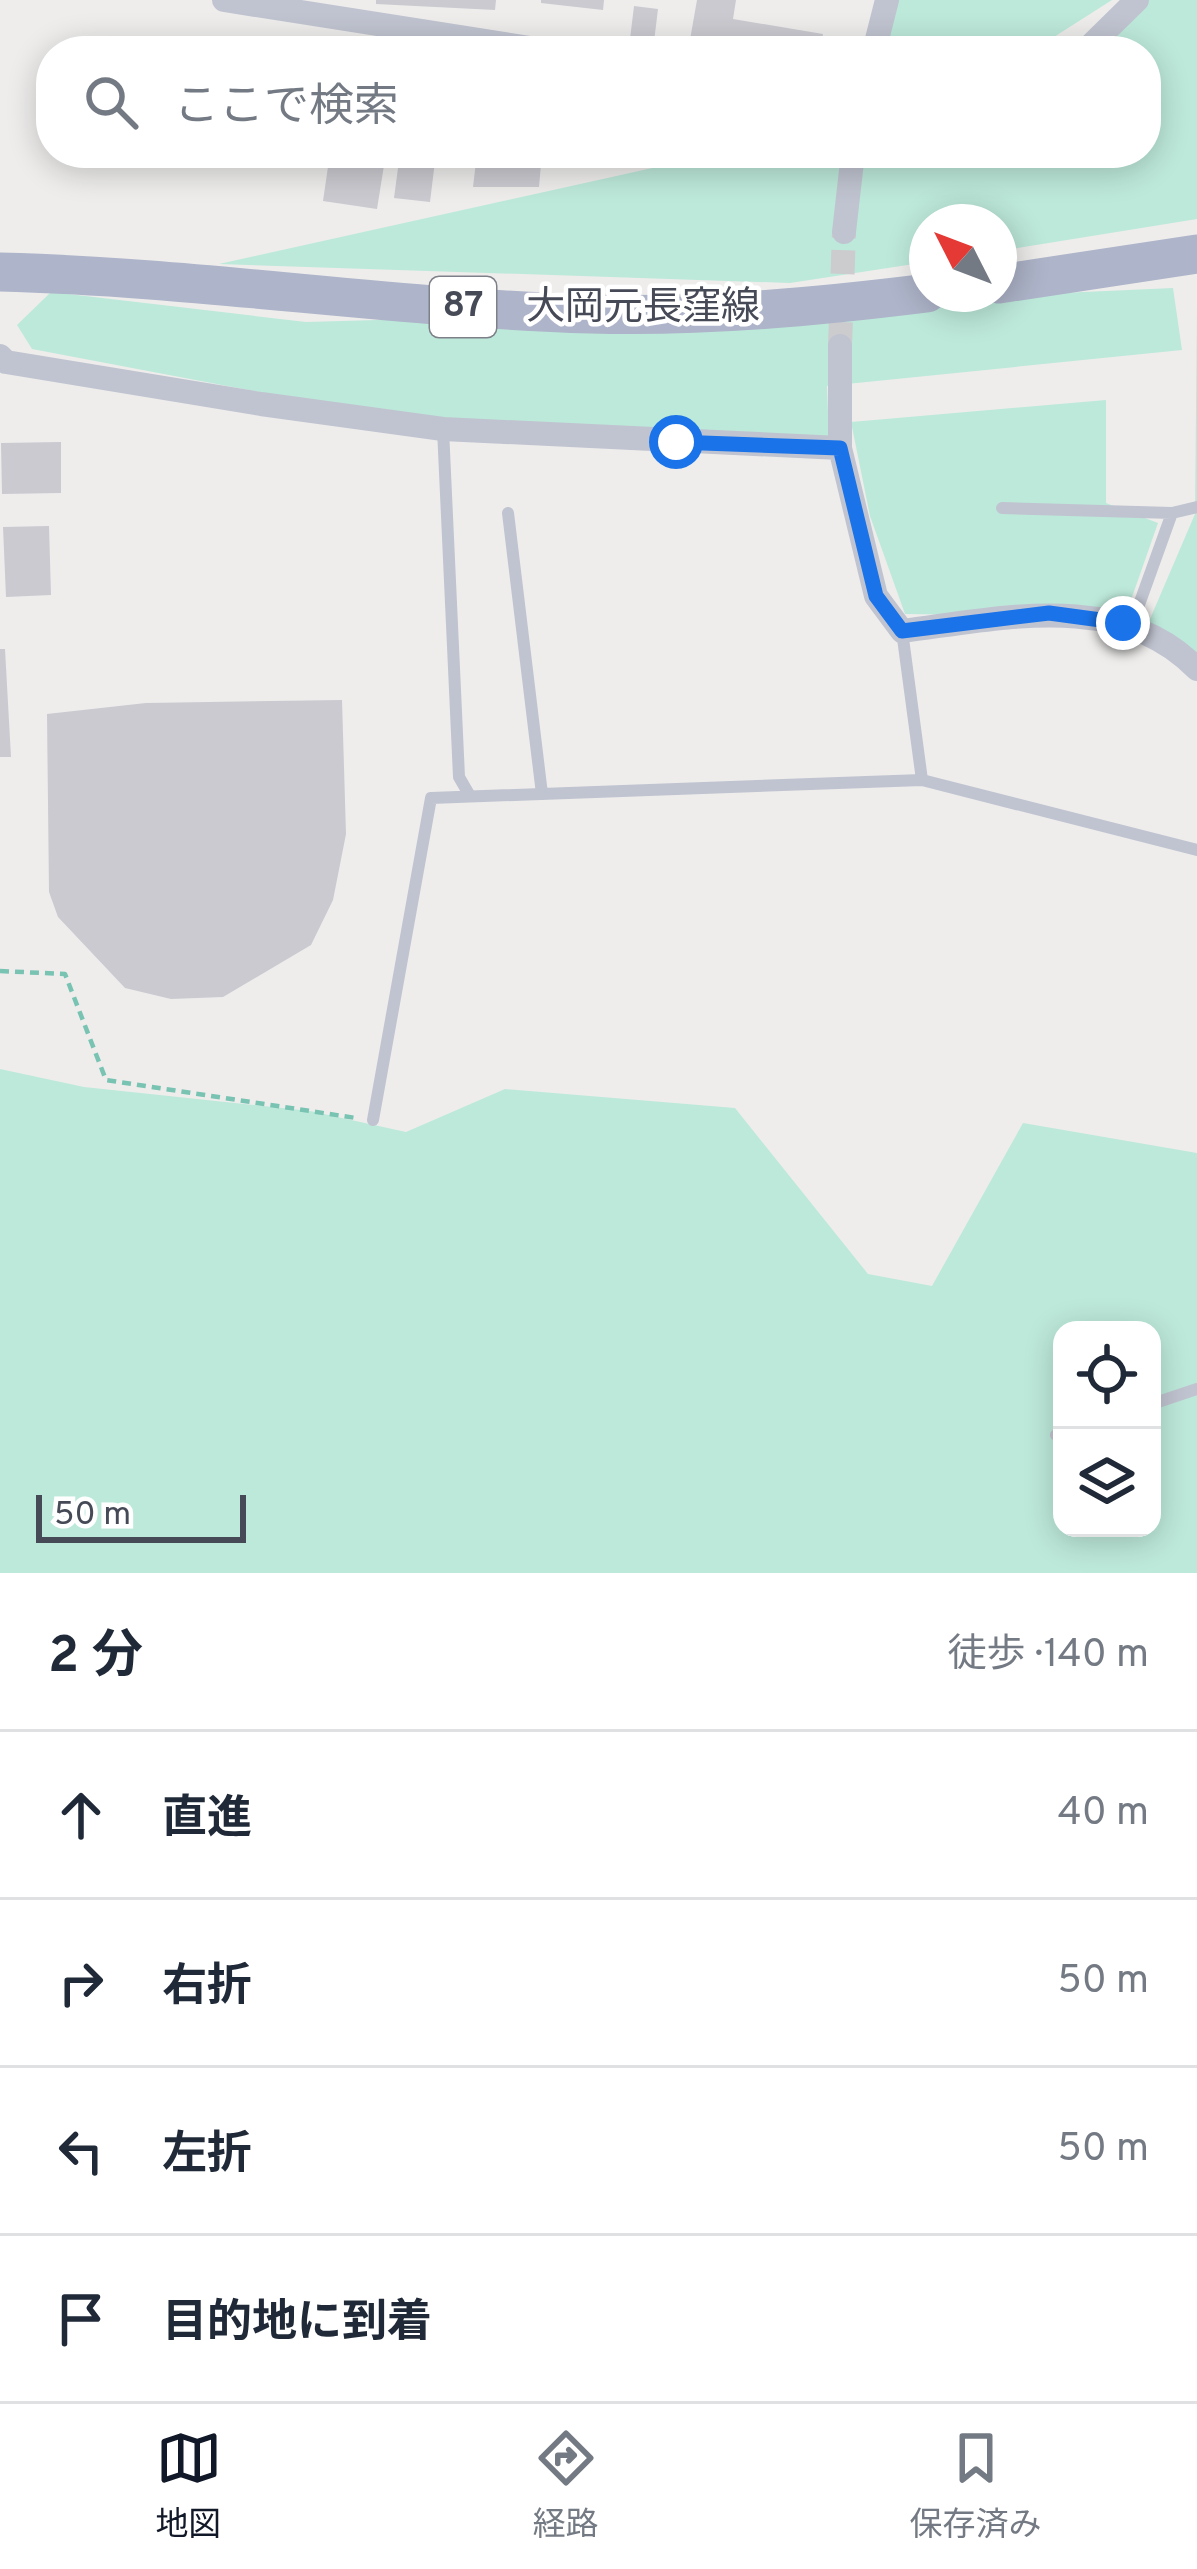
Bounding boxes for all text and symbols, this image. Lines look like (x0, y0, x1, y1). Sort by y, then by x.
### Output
search box (36, 36, 1161, 168)
icon: search (78, 69, 144, 135)
text: ここで検索 (174, 80, 399, 137)
north arrow (909, 204, 1017, 312)
road number: 87 (430, 277, 496, 337)
street label: 大岡元長窪線 (526, 285, 760, 334)
route start (649, 415, 703, 469)
route end (1096, 596, 1150, 650)
map controls (1053, 1321, 1161, 1537)
button: locate (1053, 1321, 1161, 1429)
button: layers (1053, 1429, 1161, 1537)
scale bar (36, 1489, 246, 1542)
text: 50 m (54, 1495, 131, 1537)
text: 2 分 (48, 1626, 143, 1691)
text: 徒歩 · 140 m (947, 1632, 1149, 1681)
icon: ahead (48, 1782, 114, 1848)
text: 40 m (1058, 1790, 1149, 1839)
text: 直進 (162, 1792, 252, 1849)
icon: right (48, 1950, 114, 2016)
text: 50 m (1058, 1958, 1149, 2007)
text: 右折 (162, 1960, 252, 2017)
icon: left (48, 2118, 114, 2184)
text: 50 m (1058, 2126, 1149, 2175)
text: 左折 (162, 2128, 252, 2185)
icon: arrive (48, 2286, 114, 2352)
text: 目的地に到着 (162, 2296, 432, 2353)
tab: 地図 (156, 2425, 222, 2548)
tab: 経路 (533, 2425, 599, 2548)
tab: 保存済み (910, 2425, 1042, 2548)

